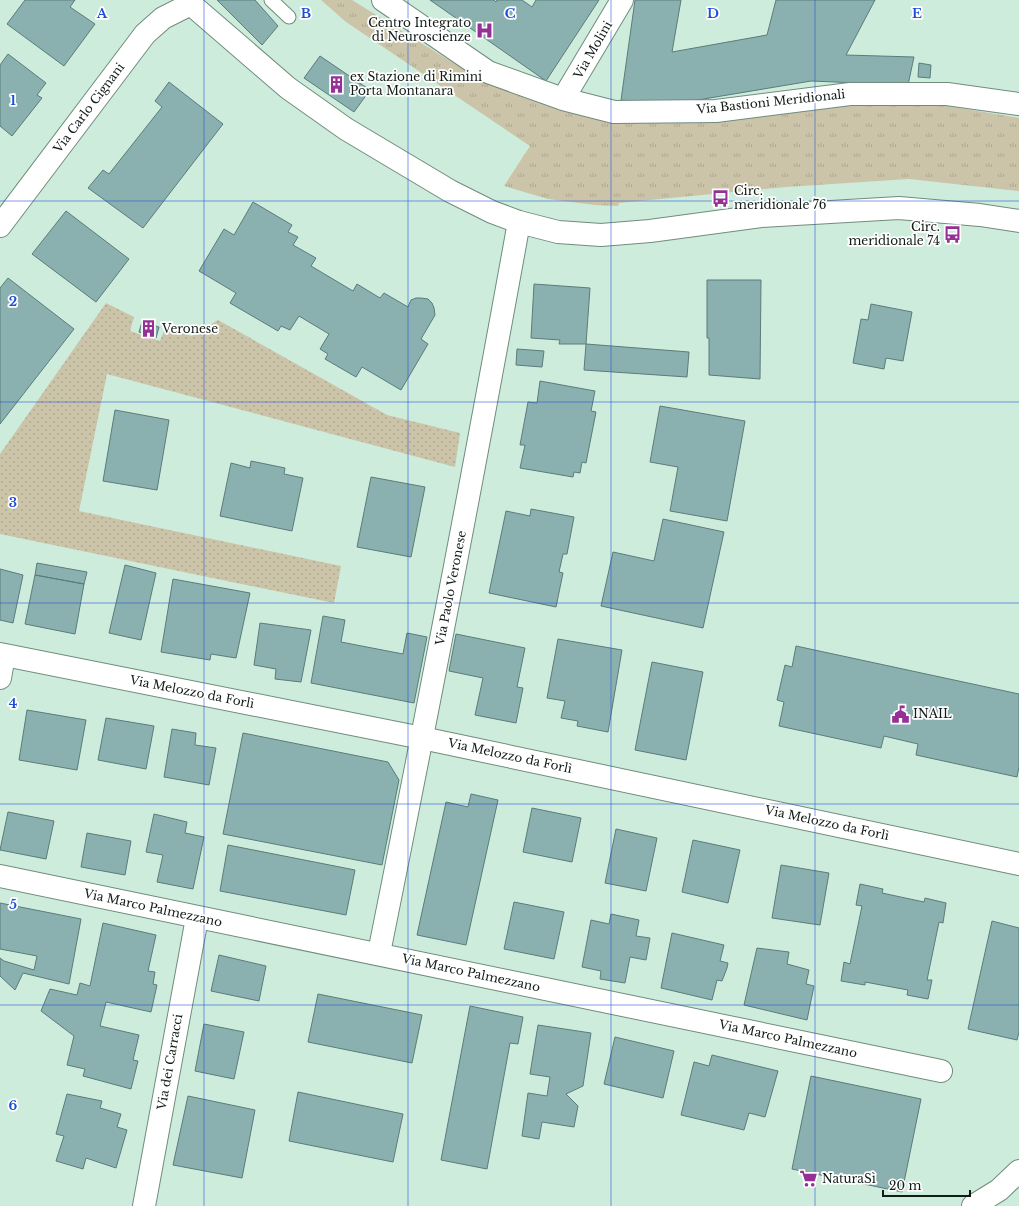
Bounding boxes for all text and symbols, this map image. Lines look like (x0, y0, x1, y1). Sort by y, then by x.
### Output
text: A (96, 5, 108, 22)
text: B (301, 5, 311, 22)
text: C (505, 5, 516, 22)
text: D (707, 5, 719, 22)
text: E (912, 5, 922, 22)
place label: Centro Integrato di Neuroscienze (368, 15, 471, 44)
street label: Via Molini (569, 18, 615, 82)
hospital icon: Centro Integrato di Neuroscienze (474, 20, 494, 40)
street label: Via Carlo Cignani (49, 60, 127, 156)
place label: ex Stazione di Rimini Porta Montanara (350, 69, 482, 98)
building icon: ex Stazione di Rimini Porta Montanara (327, 74, 347, 94)
street label: Via Bastioni Meridionali (695, 86, 846, 117)
text: 1 (10, 92, 16, 109)
place label: Circ. meridionale 76 (734, 183, 827, 212)
bus stop icon: Circ. meridionale 76 (711, 188, 731, 208)
place label: Circ. meridionale 74 (848, 219, 940, 248)
bus stop icon: Circ. meridionale 74 (943, 224, 963, 244)
text: 2 (9, 293, 17, 310)
building icon: Veronese (139, 319, 159, 339)
place label: Veronese (161, 321, 218, 336)
text: 3 (9, 494, 17, 511)
street label: Via Paolo Veronese (432, 529, 469, 648)
street label: Via Melozzo da Forlì (128, 672, 256, 711)
text: 4 (9, 695, 18, 712)
public building icon: INAIL (890, 704, 910, 724)
place label: INAIL (913, 706, 952, 721)
street label: Via Melozzo da Forlì (446, 735, 574, 776)
street label: Via Melozzo da Forlì (763, 802, 891, 843)
street label: Via Marco Palmezzano (82, 885, 224, 930)
text: 5 (9, 896, 17, 913)
street label: Via Marco Palmezzano (400, 950, 542, 995)
street label: Via dei Carracci (154, 1013, 185, 1112)
street label: Via Marco Palmezzano (717, 1016, 859, 1061)
text: 6 (9, 1097, 18, 1114)
supermarket icon: NaturaSì (799, 1169, 819, 1189)
place label: NaturaSì (822, 1171, 876, 1186)
scale bar (883, 1172, 970, 1198)
text: 20 m (889, 1178, 921, 1193)

